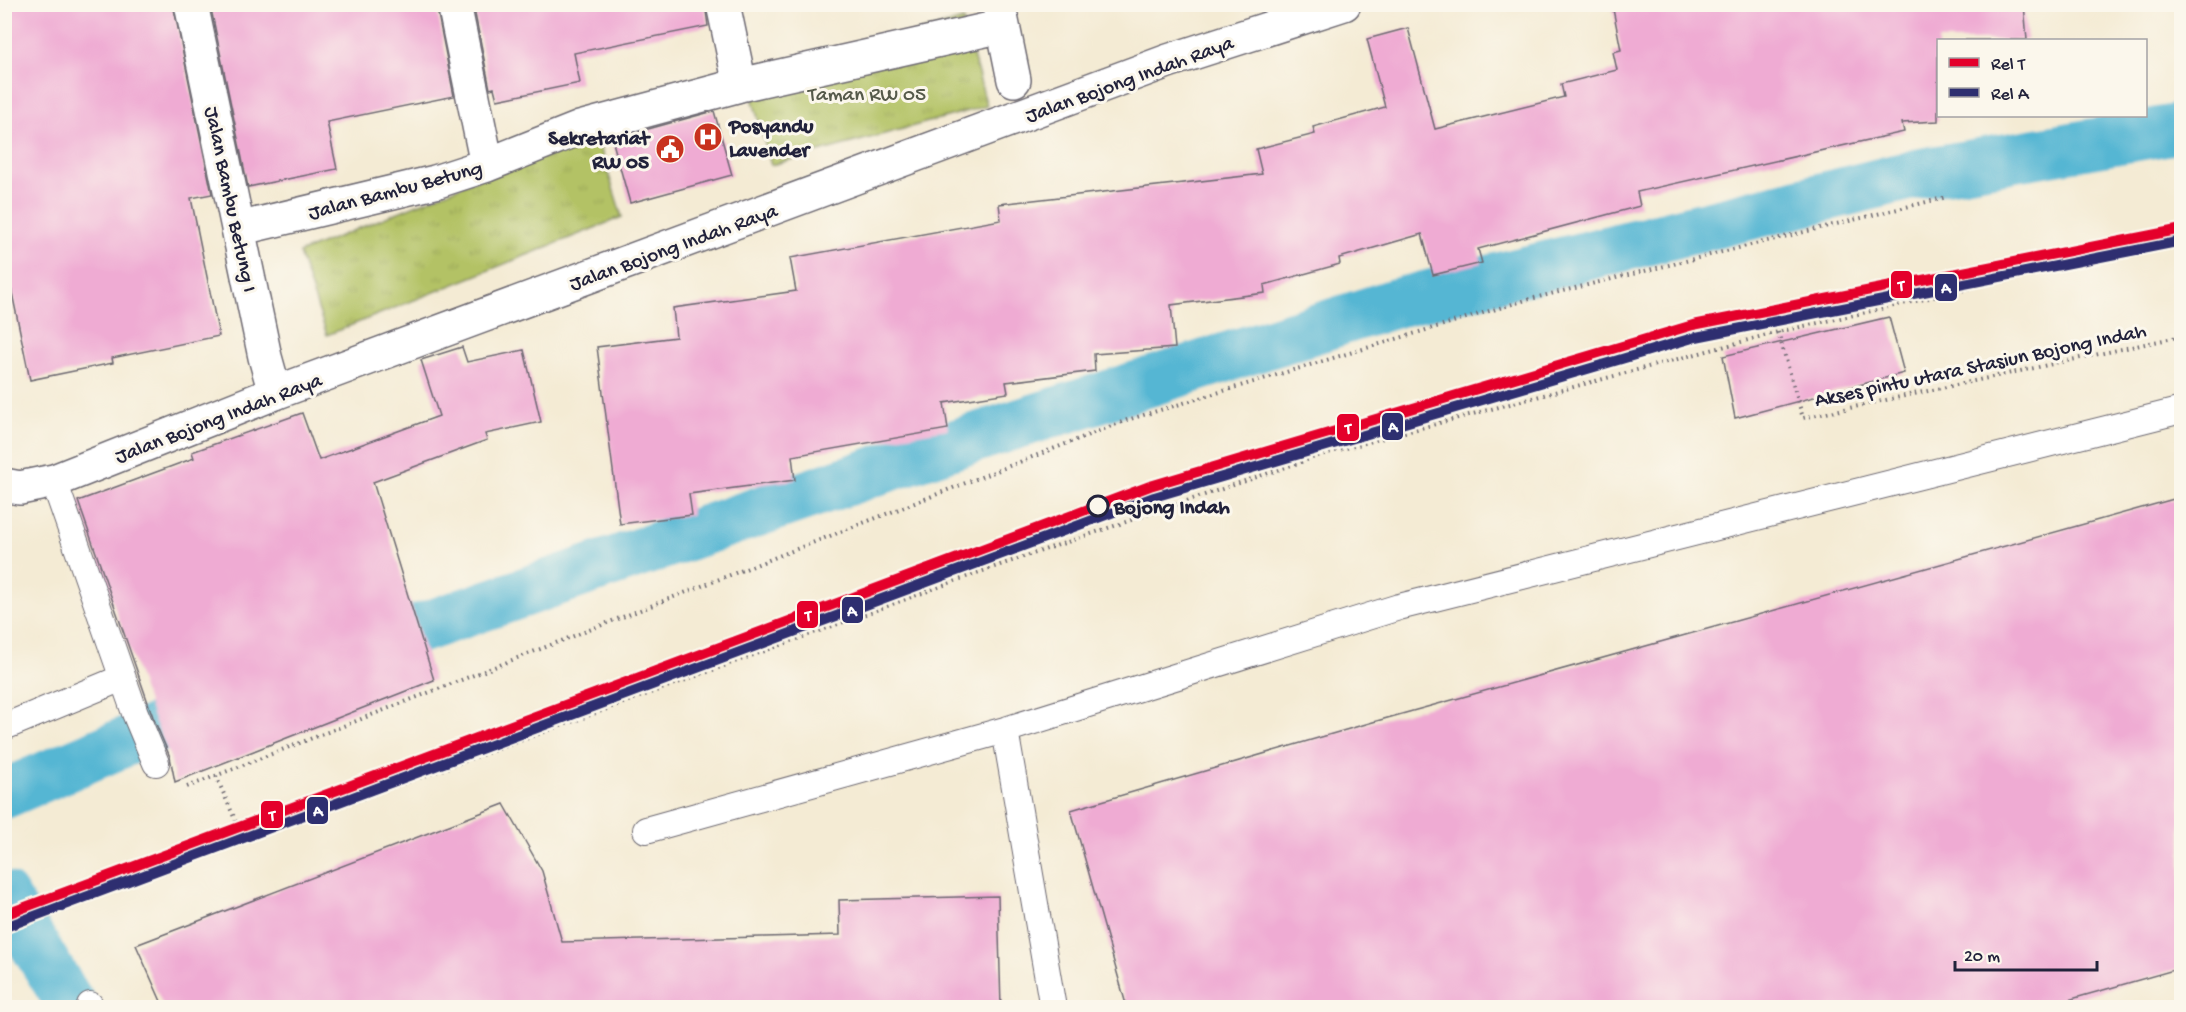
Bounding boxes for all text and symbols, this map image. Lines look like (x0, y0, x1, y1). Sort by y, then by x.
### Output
street label: Jalan Bojong Indah Raya (1023, 32, 1239, 131)
legend (1937, 39, 2147, 117)
text: Rel T (1991, 55, 2026, 76)
park label: Taman RW 05 (807, 84, 926, 109)
text: Rel A (1991, 85, 2030, 106)
street label: Jalan Bambu Betung I (197, 105, 260, 295)
place label: Posyandu Lavender (728, 116, 813, 165)
hospital icon: Posyandu Lavender (692, 121, 724, 153)
place label: Sekretariat RW 05 (548, 128, 651, 177)
public building icon: Sekretariat RW 05 (654, 133, 686, 165)
street label: Jalan Bambu Betung (306, 157, 486, 228)
street label: Jalan Bojong Indah Raya (567, 200, 783, 299)
line badge: T (1890, 270, 1913, 299)
line badge: A (1934, 273, 1958, 302)
text: T (1896, 278, 1906, 297)
text: A (1940, 281, 1952, 300)
street label: Akses pintu utara Stasiun Bojong Indah (1813, 320, 2149, 415)
street label: Jalan Bojong Indah Raya (112, 369, 327, 471)
line badge: A (1381, 412, 1404, 441)
line badge: T (1336, 413, 1360, 442)
text: A (1387, 420, 1399, 439)
text: T (1343, 421, 1353, 440)
marker: Bojong Indah (1087, 495, 1109, 517)
place label: Bojong Indah (1113, 497, 1231, 522)
line badge: A (841, 596, 864, 624)
line badge: T (796, 600, 819, 629)
text: A (846, 604, 858, 623)
text: T (803, 608, 813, 627)
line badge: A (306, 796, 329, 825)
line badge: T (260, 800, 284, 829)
text: A (312, 804, 324, 823)
text: T (267, 808, 277, 827)
scale bar (1955, 934, 2098, 972)
text: 20 m (1964, 947, 2000, 968)

